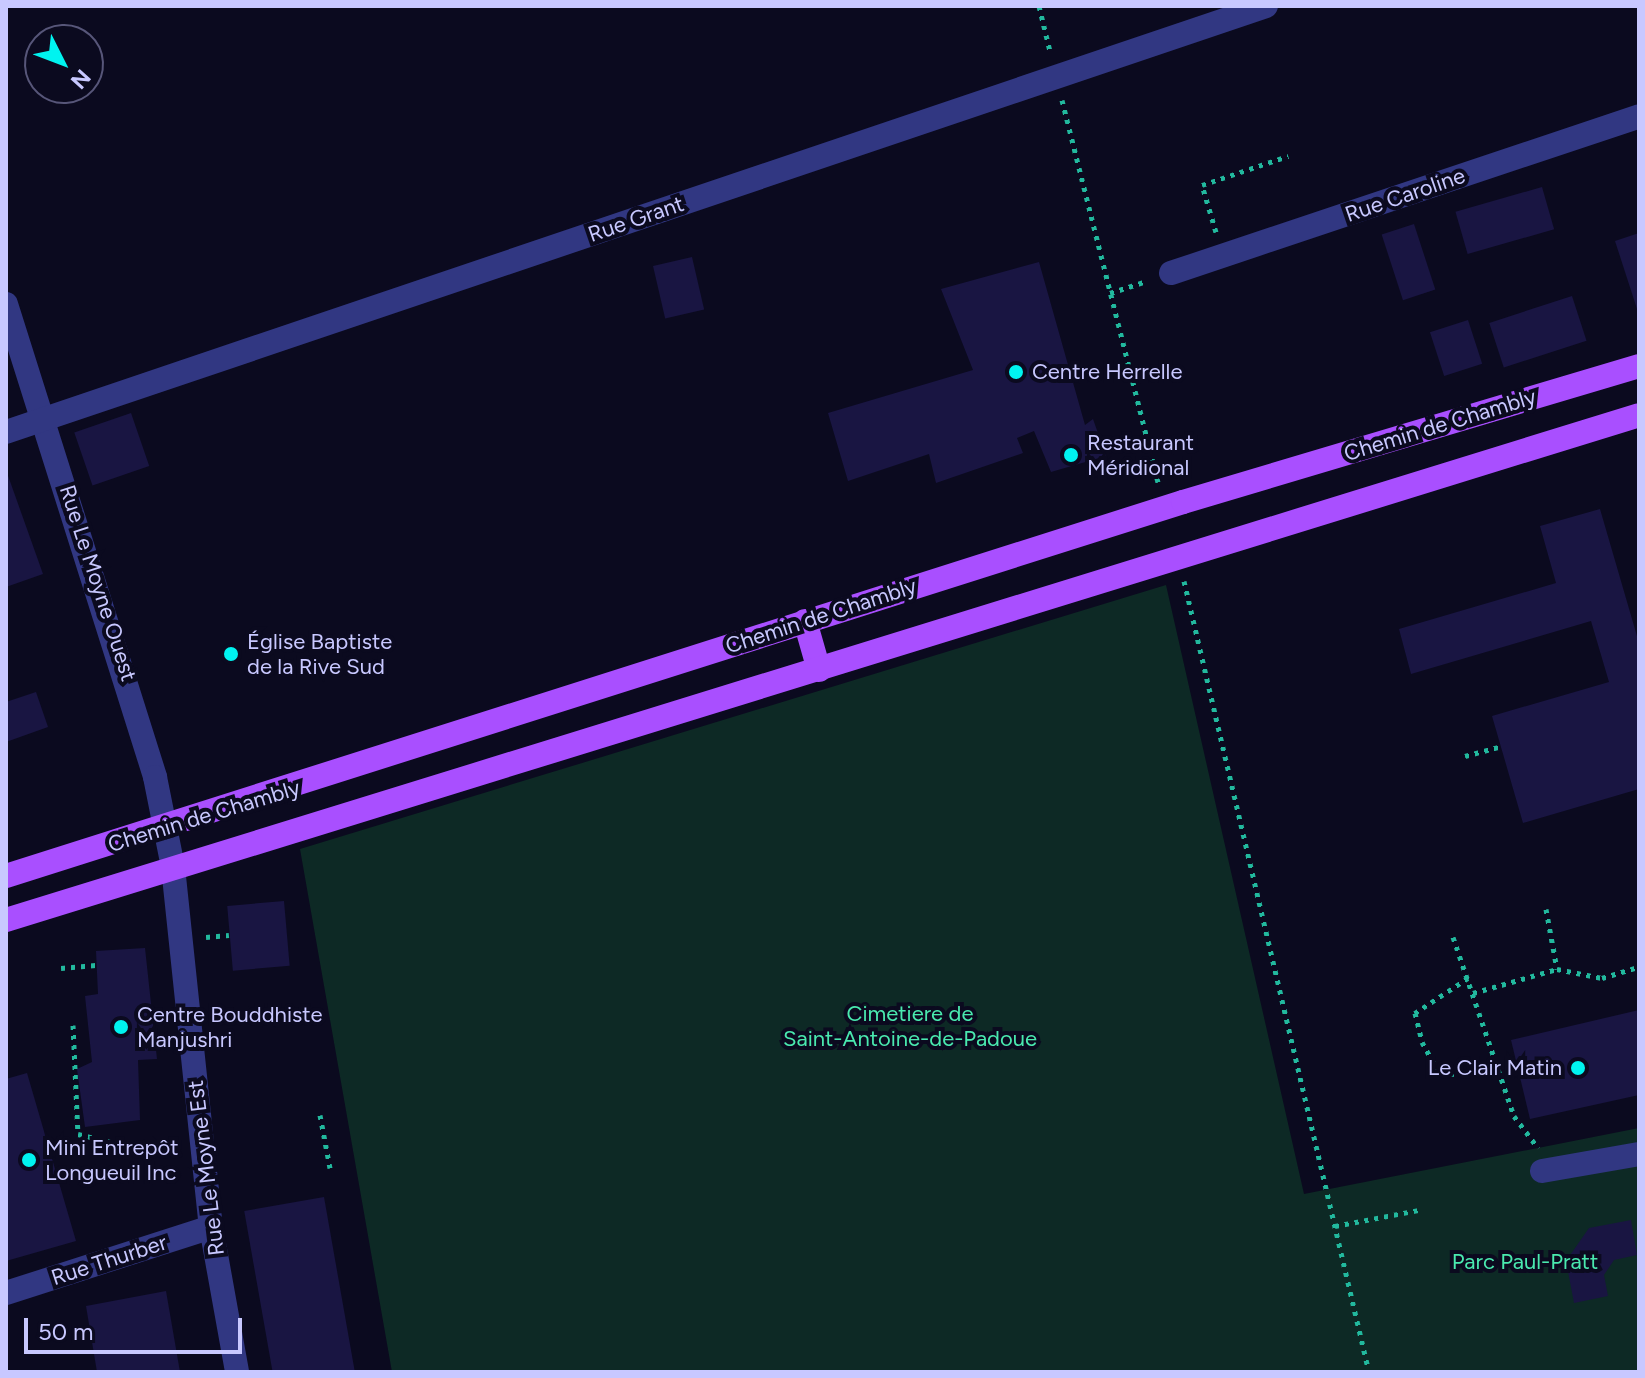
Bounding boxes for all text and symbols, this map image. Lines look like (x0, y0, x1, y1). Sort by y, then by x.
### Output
north arrow (24, 24, 104, 104)
text: N (65, 64, 96, 94)
street label: Rue Caroline (1342, 162, 1468, 228)
street label: Rue Grant (585, 190, 687, 248)
place label: Centre Herrelle (1032, 359, 1182, 385)
marker: Centre Herrelle (1007, 363, 1025, 381)
street label: Chemin de Chambly (1341, 383, 1539, 467)
place label: Restaurant Méridional (1087, 429, 1194, 480)
marker: Restaurant Méridional (1062, 446, 1080, 464)
street label: Rue Le Moyne Ouest (54, 482, 142, 684)
street label: Chemin de Chambly (722, 573, 920, 659)
place label: Église Baptiste de la Rive Sud (247, 628, 392, 680)
marker: Église Baptiste de la Rive Sud (222, 645, 240, 663)
street label: Chemin de Chambly (105, 774, 303, 858)
park label: Cimetiere de Saint-Antoine-de-Padoue (783, 1000, 1037, 1052)
place label: Centre Bouddhiste Manjushri (137, 1001, 323, 1052)
marker: Centre Bouddhiste Manjushri (112, 1018, 130, 1036)
place label: Le Clair Matin (1428, 1055, 1562, 1081)
marker: Le Clair Matin (1569, 1059, 1587, 1077)
street label: Rue Le Moyne Est (182, 1079, 230, 1257)
place label: Mini Entrepôt Longueuil Inc (45, 1134, 179, 1186)
marker: Mini Entrepôt Longueuil Inc (20, 1151, 38, 1169)
street label: Rue Thurber (48, 1229, 170, 1291)
park label: Parc Paul-Pratt (1452, 1249, 1598, 1275)
scale bar (28, 1302, 246, 1352)
text: 50 m (38, 1317, 94, 1346)

